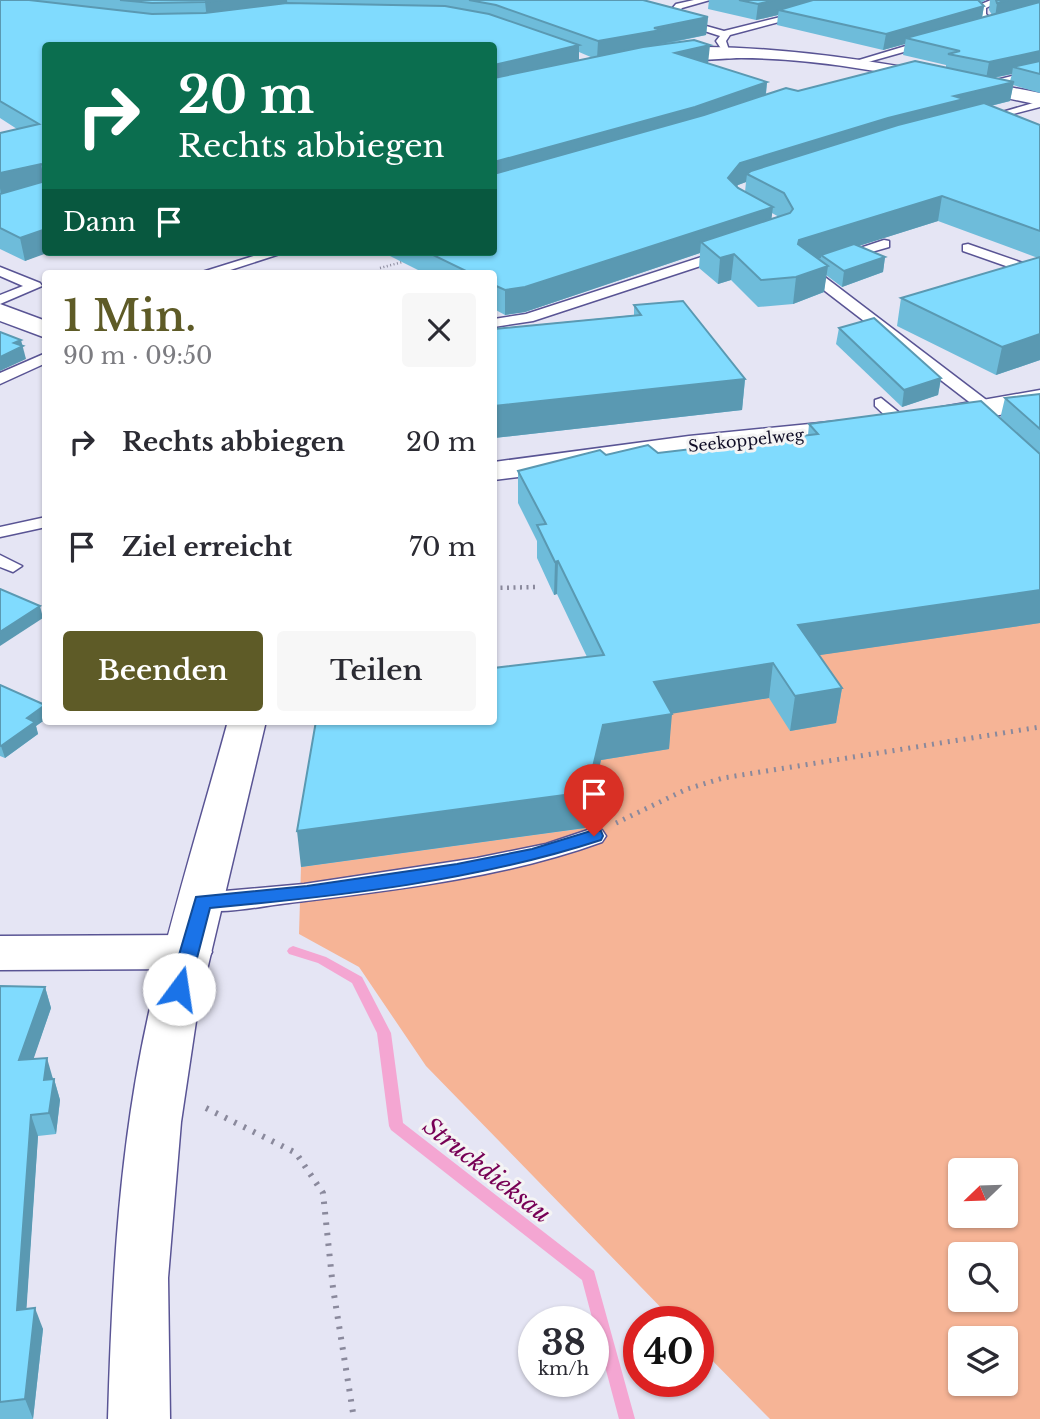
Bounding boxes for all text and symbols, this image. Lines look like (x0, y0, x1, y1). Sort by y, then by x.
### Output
text: 20 m (178, 65, 314, 126)
icon: right (63, 70, 154, 161)
text: Rechts abbiegen (178, 126, 445, 166)
icon: arrive (150, 203, 188, 241)
text: Dann (63, 206, 136, 238)
text: 1 Min. (63, 290, 196, 342)
button: close (402, 293, 476, 367)
text: 90 m · 09:50 (63, 342, 213, 370)
icon: right (63, 423, 101, 461)
street label: Seekoppelweg (687, 424, 805, 456)
text: Rechts abbiegen (122, 426, 345, 458)
text: 20 m (406, 426, 476, 458)
icon: arrive (63, 528, 101, 566)
text: Ziel erreicht (122, 531, 292, 563)
text: 70 m (409, 531, 476, 563)
button: Beenden (63, 631, 263, 711)
button: Teilen (277, 631, 476, 711)
pin (564, 764, 624, 836)
icon: arrive (575, 775, 613, 813)
position arrow (142, 952, 216, 1026)
water label: Struckdieksau (417, 1111, 557, 1229)
north arrow (948, 1158, 1018, 1228)
map controls (948, 1158, 1018, 1396)
button: search (948, 1242, 1018, 1312)
speed limit sign: 40 (623, 1306, 714, 1397)
text: 38 (541, 1321, 586, 1364)
button: layers (948, 1326, 1018, 1396)
text: km/h (538, 1358, 589, 1380)

